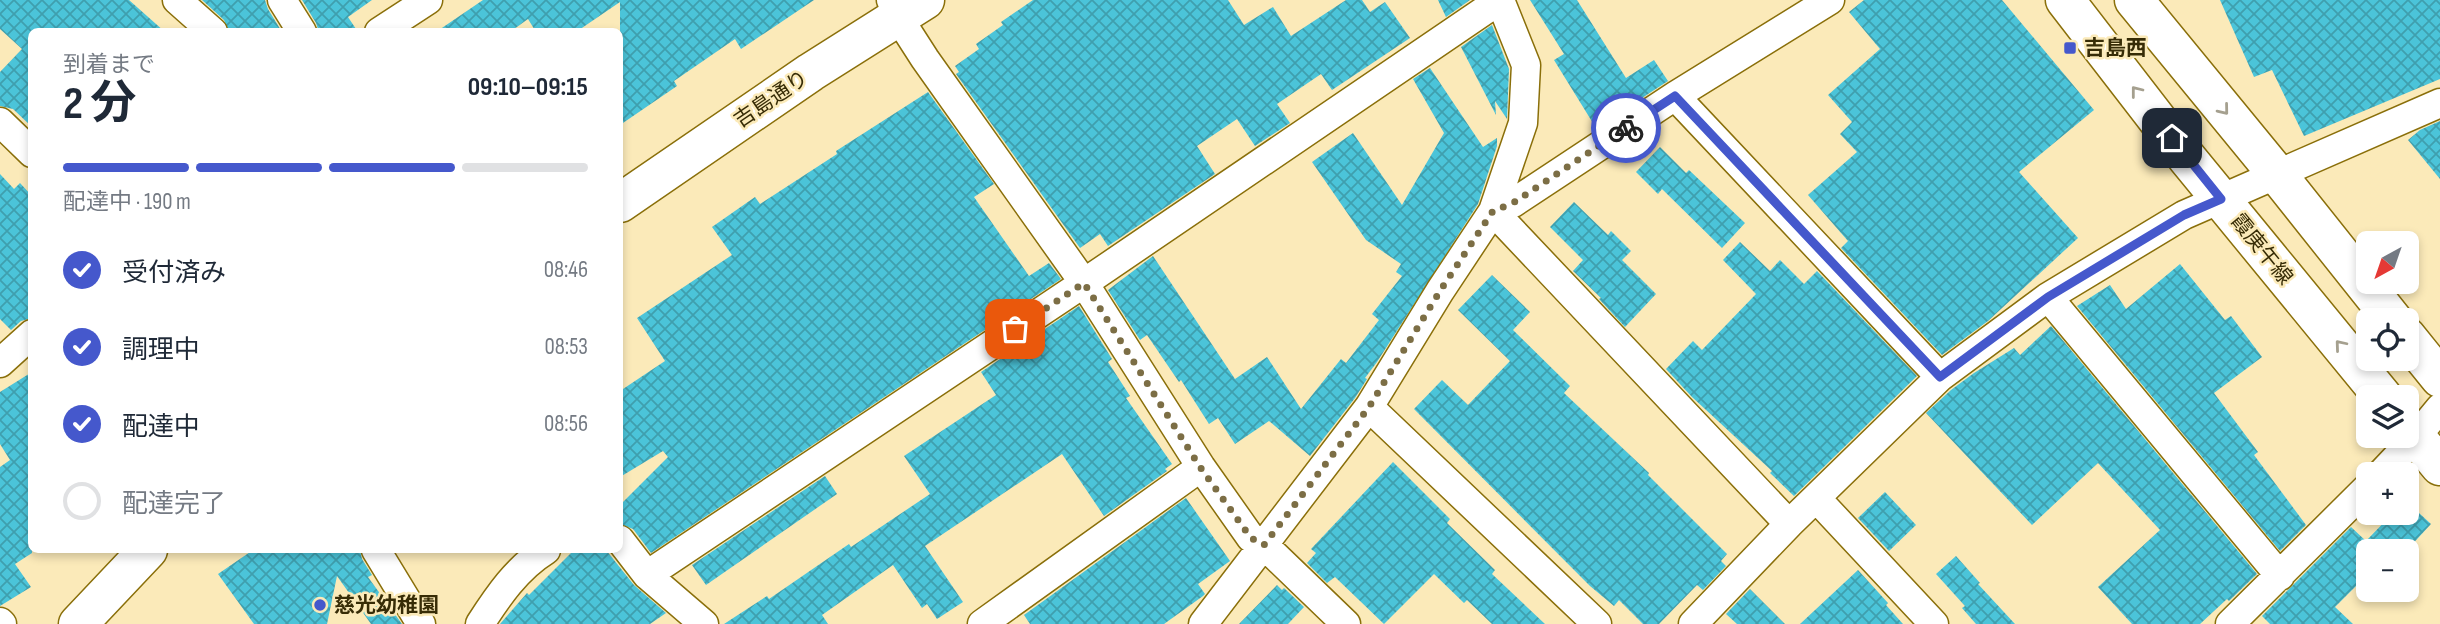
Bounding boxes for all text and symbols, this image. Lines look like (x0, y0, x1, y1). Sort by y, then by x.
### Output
place label: 吉島西 (2084, 36, 2147, 61)
marker: 吉島西 (2062, 40, 2078, 56)
text: 到着まで (63, 51, 155, 79)
street label: 吉島通り (729, 66, 813, 133)
text: 09:10–09:15 (468, 72, 588, 103)
text: 2 分 (63, 77, 136, 132)
one-way arrow (2131, 87, 2144, 99)
courier (1591, 93, 1661, 163)
one-way arrow (2215, 102, 2228, 114)
pin (2142, 108, 2202, 168)
icon: bike (1607, 109, 1645, 147)
icon: home (2153, 119, 2191, 157)
text: 配達中 · 190 m (63, 188, 191, 216)
street label: 霞庚午線 (2225, 209, 2298, 290)
north arrow (2356, 231, 2418, 294)
map controls (2356, 231, 2419, 602)
icon: check (63, 251, 101, 289)
text: 08:46 (544, 256, 588, 284)
text: 受付済み (122, 258, 226, 289)
pin (985, 299, 1045, 359)
button: locate (2356, 308, 2419, 371)
icon: bag (996, 310, 1034, 348)
icon: check (63, 328, 101, 366)
text: 08:53 (544, 333, 588, 361)
text: 調理中 (122, 335, 200, 366)
one-way arrow (2336, 340, 2348, 353)
button: layers (2356, 385, 2419, 448)
icon: check (63, 405, 101, 443)
text: 08:56 (544, 410, 588, 438)
text: 配達中 (122, 412, 200, 443)
button: + (2356, 462, 2419, 525)
text: 配達完了 (122, 489, 226, 520)
button: − (2356, 539, 2419, 602)
place label: 慈光幼稚園 (334, 593, 439, 618)
marker: 慈光幼稚園 (312, 597, 328, 613)

